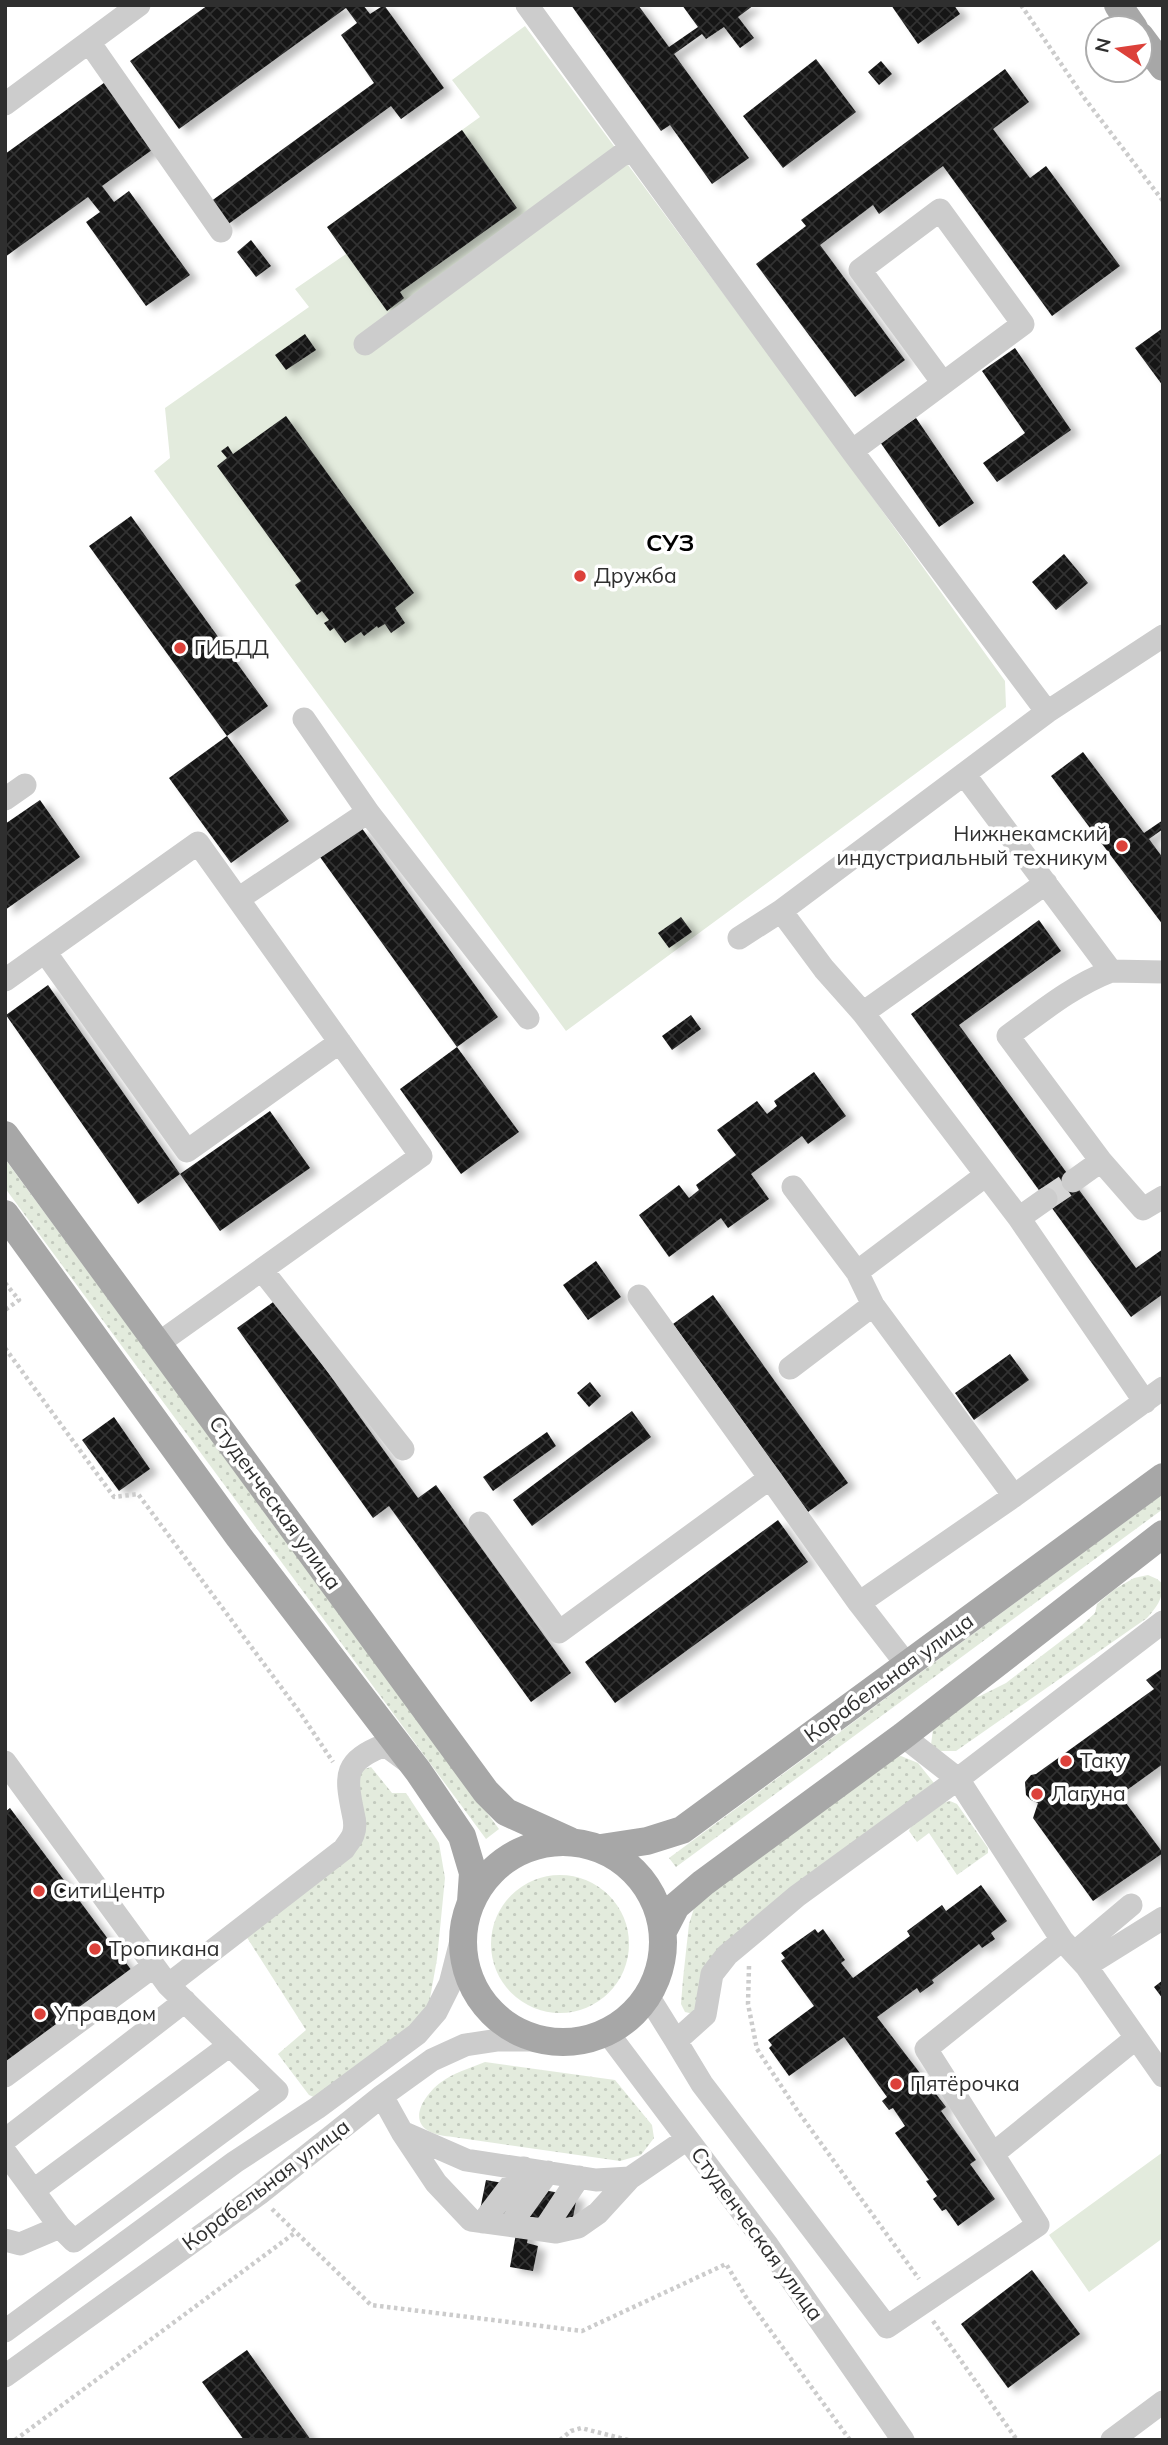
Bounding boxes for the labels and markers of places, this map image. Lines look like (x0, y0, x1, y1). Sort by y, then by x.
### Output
place label: Дружба (594, 562, 677, 588)
marker: Дружба (572, 568, 588, 584)
place label: ГИБДД (194, 634, 269, 660)
marker: ГИБДД (172, 640, 188, 656)
place label: Нижнекамский индустриальный техникум (836, 820, 1108, 870)
marker: Нижнекамский индустриальный техникум (1114, 838, 1130, 854)
place label: Таку (1080, 1747, 1127, 1773)
marker: Таку (1058, 1753, 1074, 1769)
place label: Лагуна (1051, 1780, 1126, 1806)
marker: Лагуна (1029, 1786, 1045, 1802)
place label: СитиЦентр (53, 1877, 165, 1903)
marker: СитиЦентр (31, 1883, 47, 1899)
place label: Тропикана (109, 1935, 220, 1961)
marker: Тропикана (87, 1941, 103, 1957)
place label: Управдом (53, 2000, 156, 2026)
marker: Управдом (32, 2006, 48, 2022)
place label: Пятёрочка (910, 2070, 1020, 2096)
marker: Пятёрочка (888, 2076, 904, 2092)

